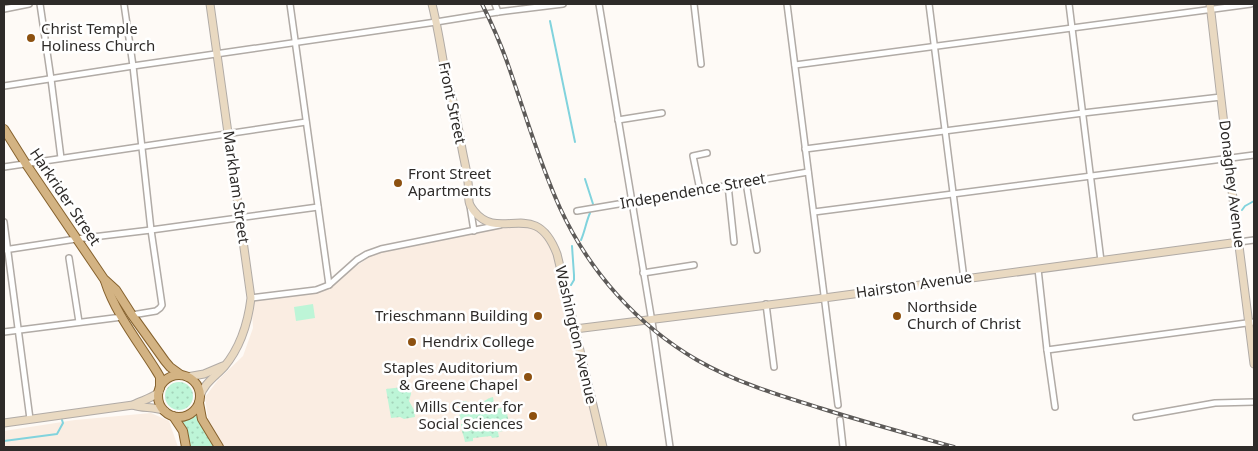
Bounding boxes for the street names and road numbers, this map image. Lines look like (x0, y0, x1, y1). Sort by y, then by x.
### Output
street label: Front Street (435, 60, 472, 146)
street label: Donaghey Avenue (1215, 119, 1251, 249)
street label: Markham Street (219, 129, 255, 245)
street label: Harkrider Street (26, 144, 106, 250)
street label: Independence Street (619, 167, 768, 213)
street label: Washington Avenue (551, 264, 603, 406)
street label: Hairston Avenue (854, 266, 973, 302)

